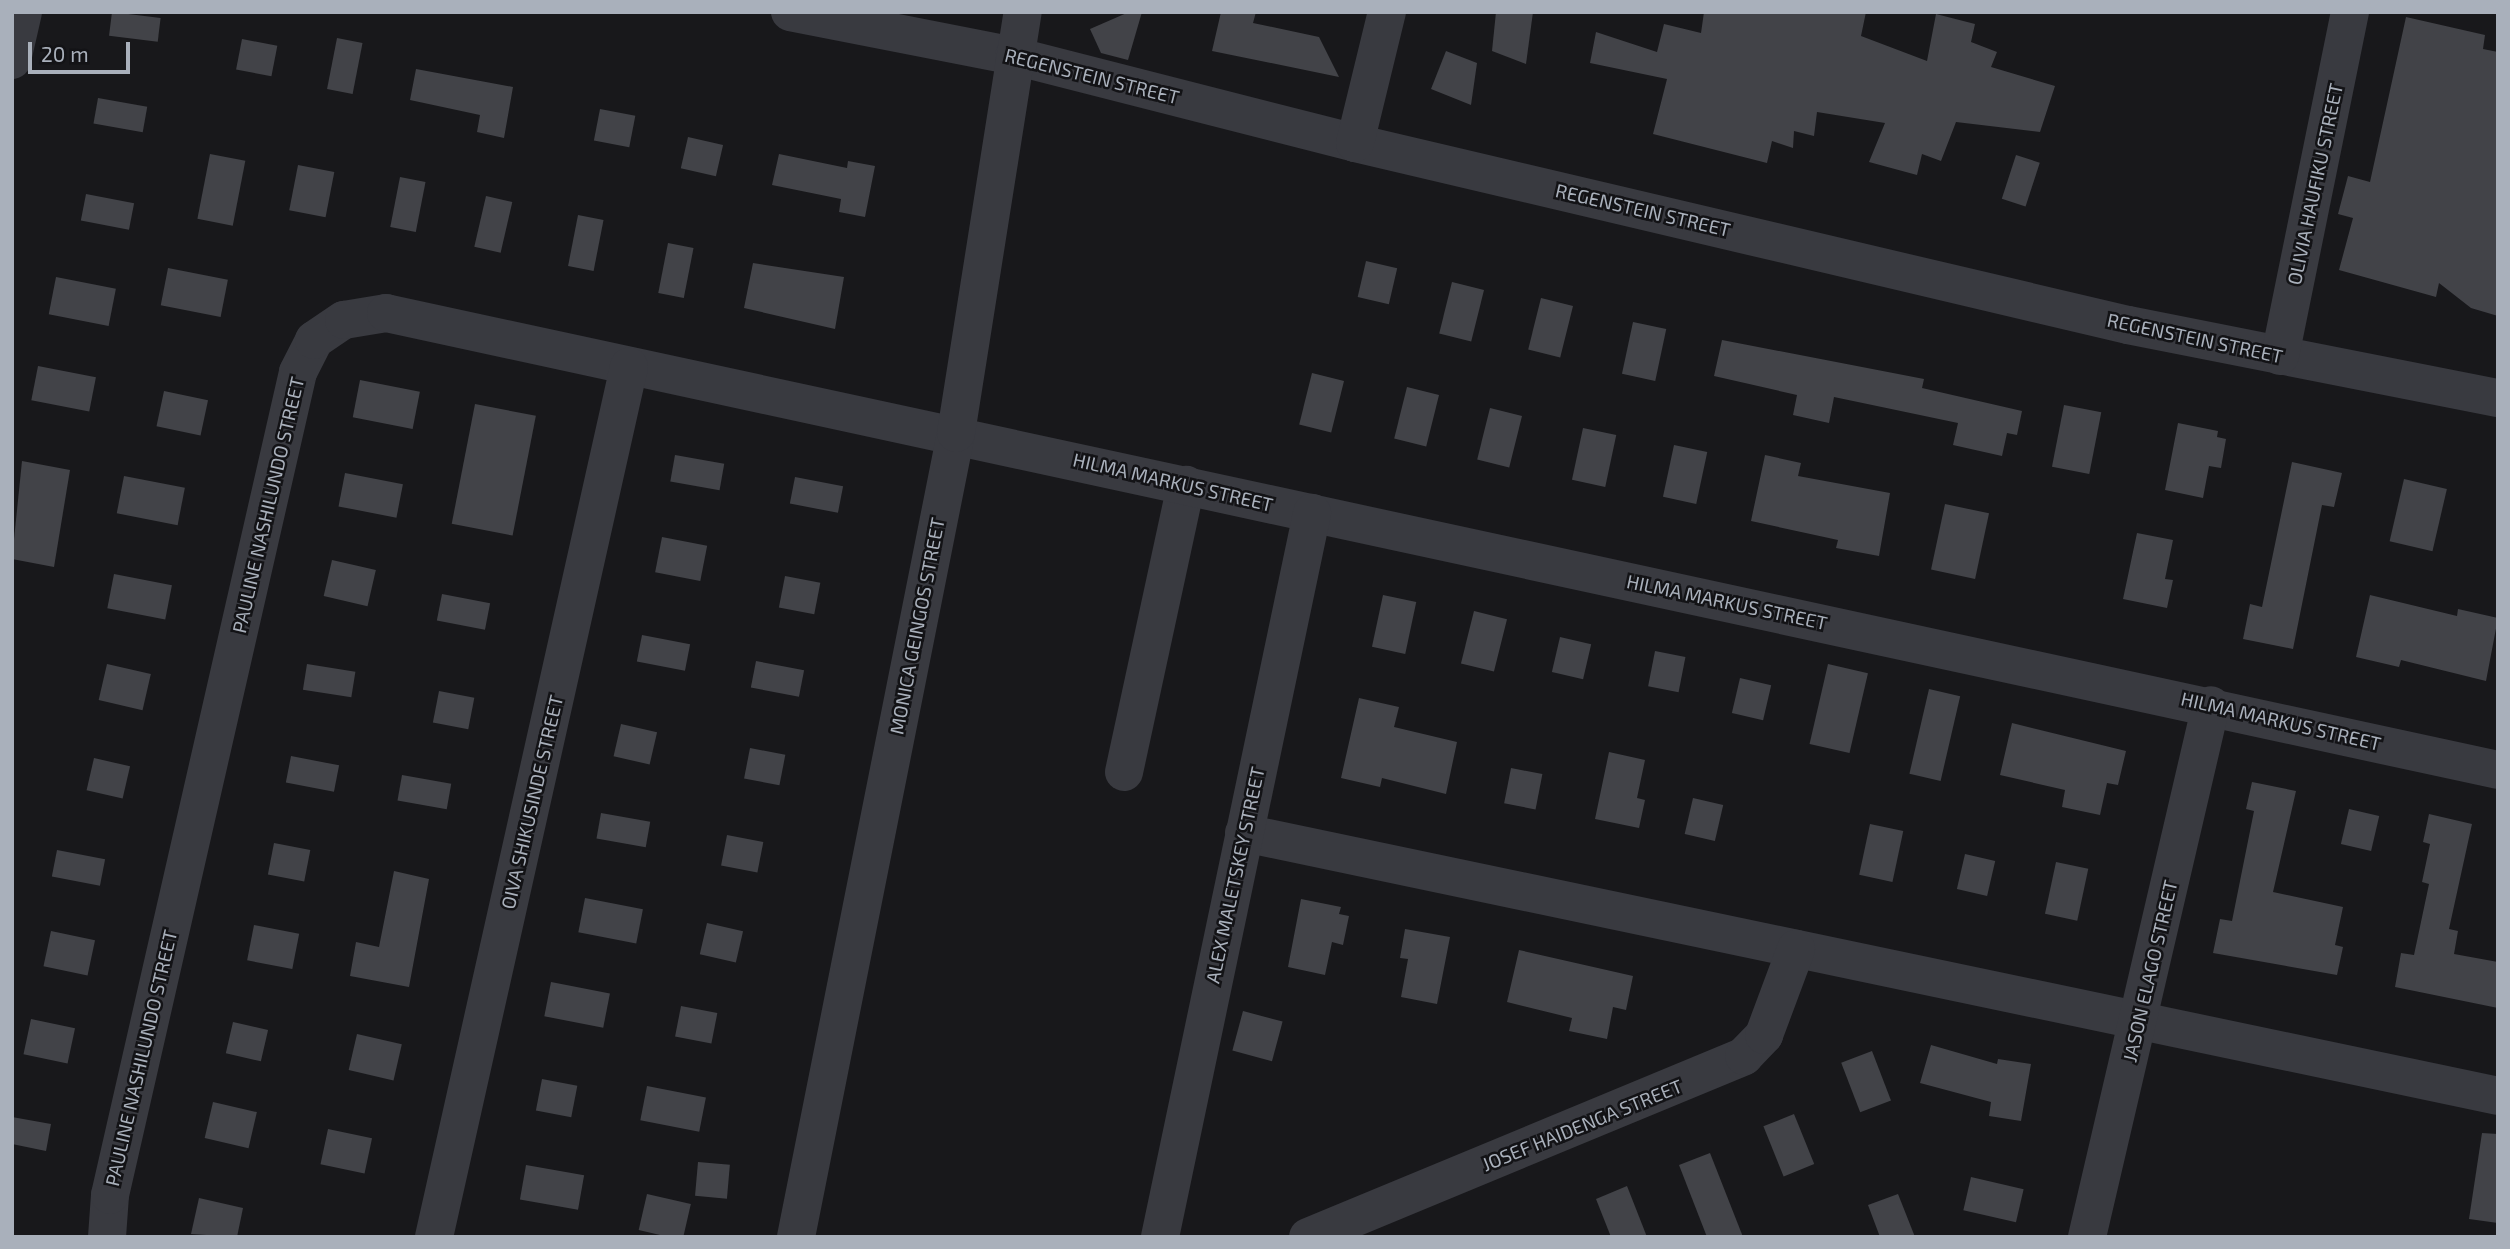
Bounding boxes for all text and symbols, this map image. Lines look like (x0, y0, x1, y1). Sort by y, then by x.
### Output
scale bar (32, 28, 133, 72)
text: 20 m (41, 41, 89, 66)
street label: REGENSTEIN STREET (1002, 43, 1182, 109)
street label: OLIVIA HAUFIKU STREET (2282, 81, 2348, 287)
street label: REGENSTEIN STREET (1553, 179, 1733, 241)
street label: REGENSTEIN STREET (2105, 308, 2285, 368)
street label: PAULINE NASHILUNDO STREET (227, 375, 309, 635)
street label: HILMA MARKUS STREET (1071, 448, 1275, 516)
street label: MONICA GEINGOS STREET (885, 515, 949, 737)
street label: HILMA MARKUS STREET (1624, 570, 1830, 634)
street label: HILMA MARKUS STREET (2179, 687, 2383, 755)
street label: OIVA SHIKUSINDE STREET (496, 693, 568, 911)
street label: ALEX MALETSKEY STREET (1201, 764, 1269, 986)
street label: JASON ELAGO STREET (2118, 878, 2182, 1064)
street label: PAULINE NASHILUNDO STREET (100, 928, 182, 1188)
street label: JOSEF HAIDENGA STREET (1478, 1074, 1686, 1176)

